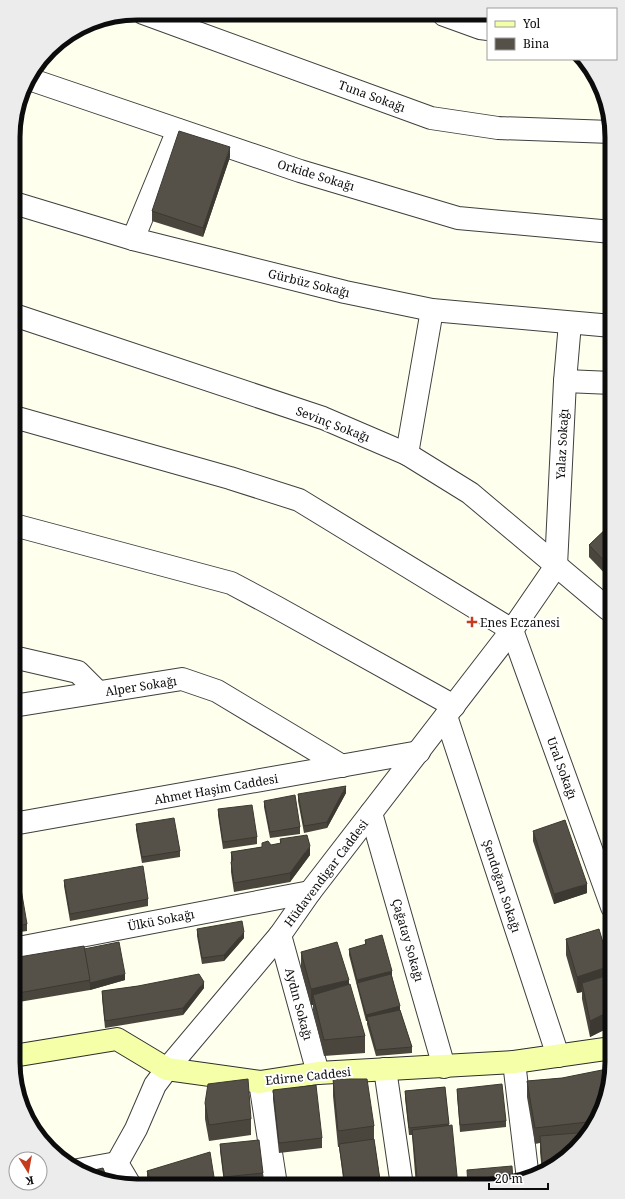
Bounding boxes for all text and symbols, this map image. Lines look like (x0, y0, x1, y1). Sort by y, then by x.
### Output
legend (487, 8, 617, 60)
text: Yol (522, 15, 541, 32)
text: Bina (523, 35, 549, 52)
street label: Tuna Sokağı (336, 76, 408, 116)
street label: Orkide Sokağı (275, 155, 357, 195)
street label: Gürbüz Sokağı (266, 265, 352, 301)
street label: Sevinç Sokağı (294, 402, 373, 446)
street label: Yalaz Sokağı (552, 408, 572, 481)
place label: Enes Eczanesi (480, 614, 560, 631)
marker: Enes Eczanesi (467, 617, 477, 627)
street label: Alper Sokağı (104, 672, 178, 700)
street label: Ural Sokağı (543, 734, 581, 802)
street label: Ahmet Haşim Caddesi (153, 770, 280, 808)
street label: Hüdavendigar Caddesi (280, 816, 372, 930)
street label: Şendoğan Sokağı (479, 837, 525, 935)
street label: Çağatay Sokağı (388, 897, 428, 984)
street label: Ülkü Sokağı (126, 905, 196, 935)
street label: Aydın Sokağı (281, 966, 317, 1042)
street label: Edirne Caddesi (264, 1063, 352, 1089)
north arrow (8, 1151, 48, 1191)
scale bar (489, 1165, 548, 1191)
text: 20 m (495, 1170, 523, 1187)
text: K (24, 1173, 35, 1190)

